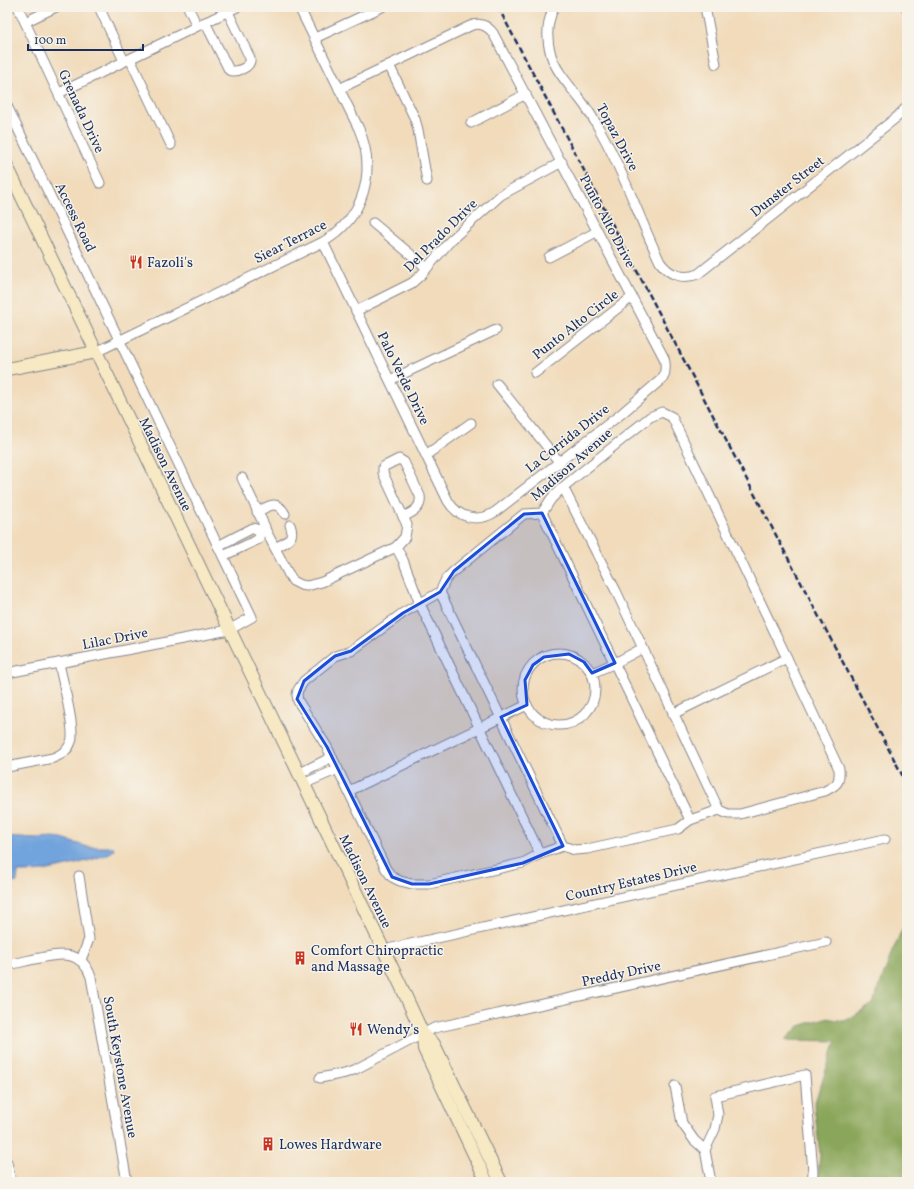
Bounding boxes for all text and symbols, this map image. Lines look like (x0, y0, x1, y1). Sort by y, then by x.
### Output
scale bar (28, 26, 143, 52)
text: 100 m (34, 33, 67, 49)
street label: Grenada Drive (53, 67, 108, 157)
street label: Topaz Drive (591, 101, 643, 175)
street label: Dunster Street (747, 152, 829, 222)
street label: Punto Alto Drive (574, 172, 639, 272)
street label: Access Road (50, 180, 100, 256)
street label: Del Prado Drive (400, 195, 482, 277)
street label: Siear Terrace (251, 216, 331, 269)
restaurant icon: Fazoli's (128, 254, 144, 270)
place label: Fazoli's (147, 254, 193, 273)
street label: Punto Alto Circle (529, 285, 623, 365)
street label: Palo Verde Drive (372, 329, 434, 429)
street label: La Corrida Drive (522, 400, 614, 478)
street label: Madison Avenue (134, 414, 196, 515)
street label: Madison Avenue (527, 424, 617, 506)
street label: Lilac Drive (81, 624, 150, 655)
street label: Madison Avenue (334, 831, 396, 932)
street label: Country Estates Drive (564, 858, 699, 907)
place label: Comfort Chiropractic and Massage (311, 942, 443, 977)
building icon: Comfort Chiropractic and Massage (292, 950, 308, 966)
street label: Preddy Drive (580, 957, 663, 992)
street label: South Keystone Avenue (98, 995, 141, 1140)
restaurant icon: Wendy's (348, 1021, 364, 1037)
place label: Wendy's (367, 1021, 419, 1040)
building icon: Lowes Hardware (260, 1136, 276, 1152)
place label: Lowes Hardware (279, 1136, 382, 1155)

